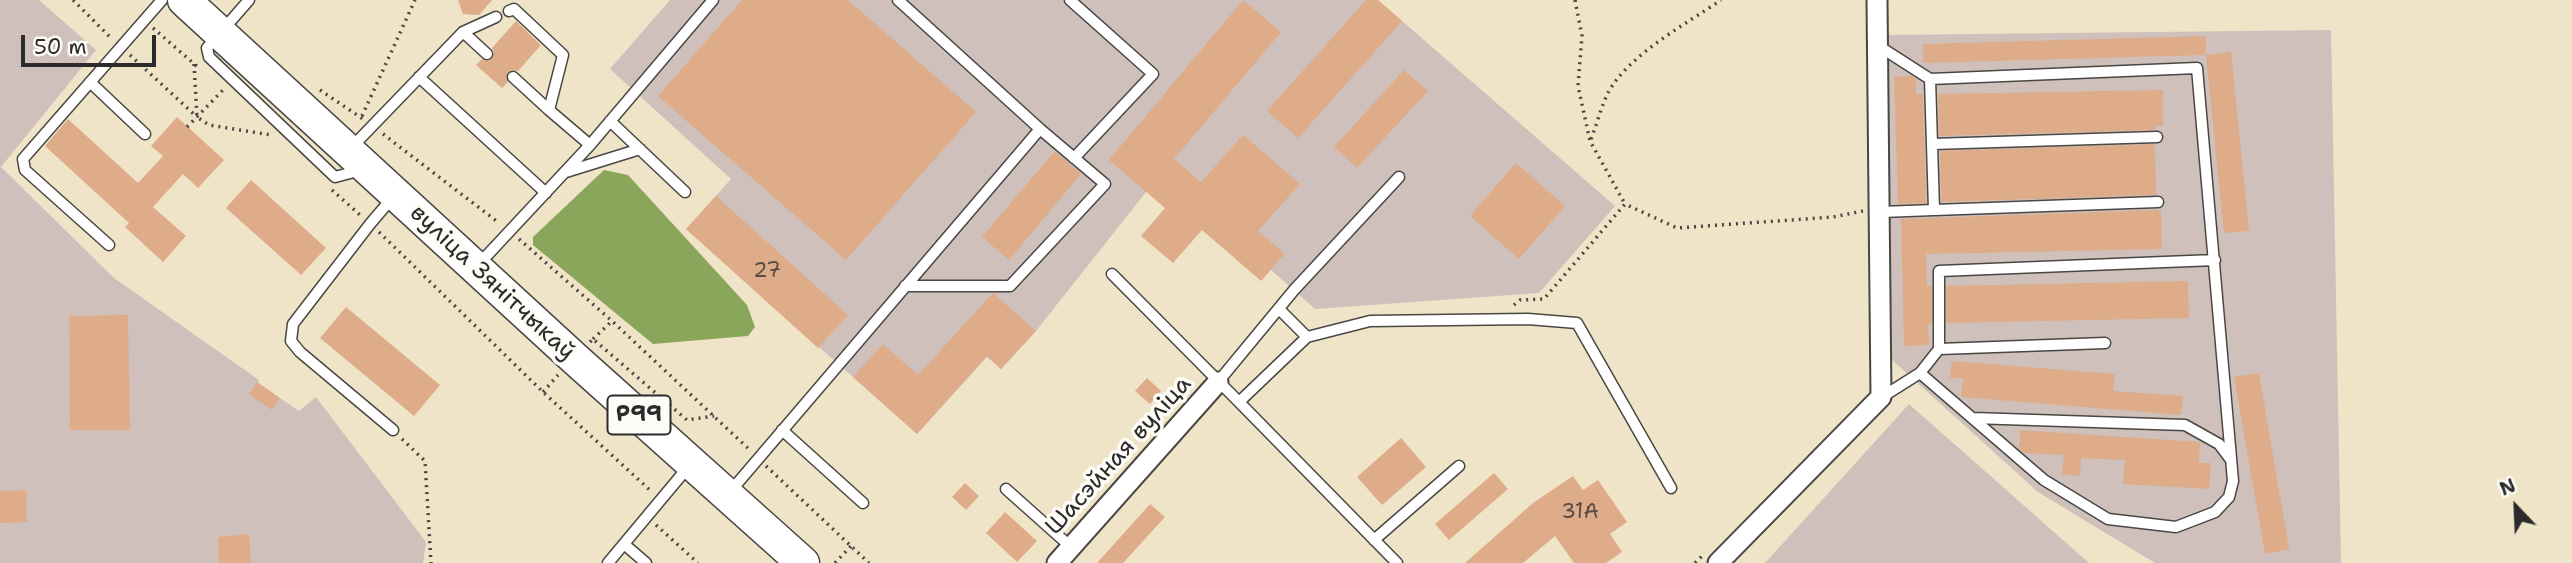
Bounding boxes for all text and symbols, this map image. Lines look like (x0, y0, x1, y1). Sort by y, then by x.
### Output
scale bar (24, 21, 159, 65)
text: 50 m (34, 33, 87, 61)
street label: вуліца Зянітчыкаў (403, 199, 581, 367)
house number: 27 (753, 259, 781, 285)
street label: Шасэйная вуліца (1040, 371, 1198, 541)
road number: Р99 (608, 396, 670, 434)
north arrow (2481, 472, 2551, 542)
text: N (2496, 473, 2519, 502)
house number: 31А (1561, 500, 1599, 526)

